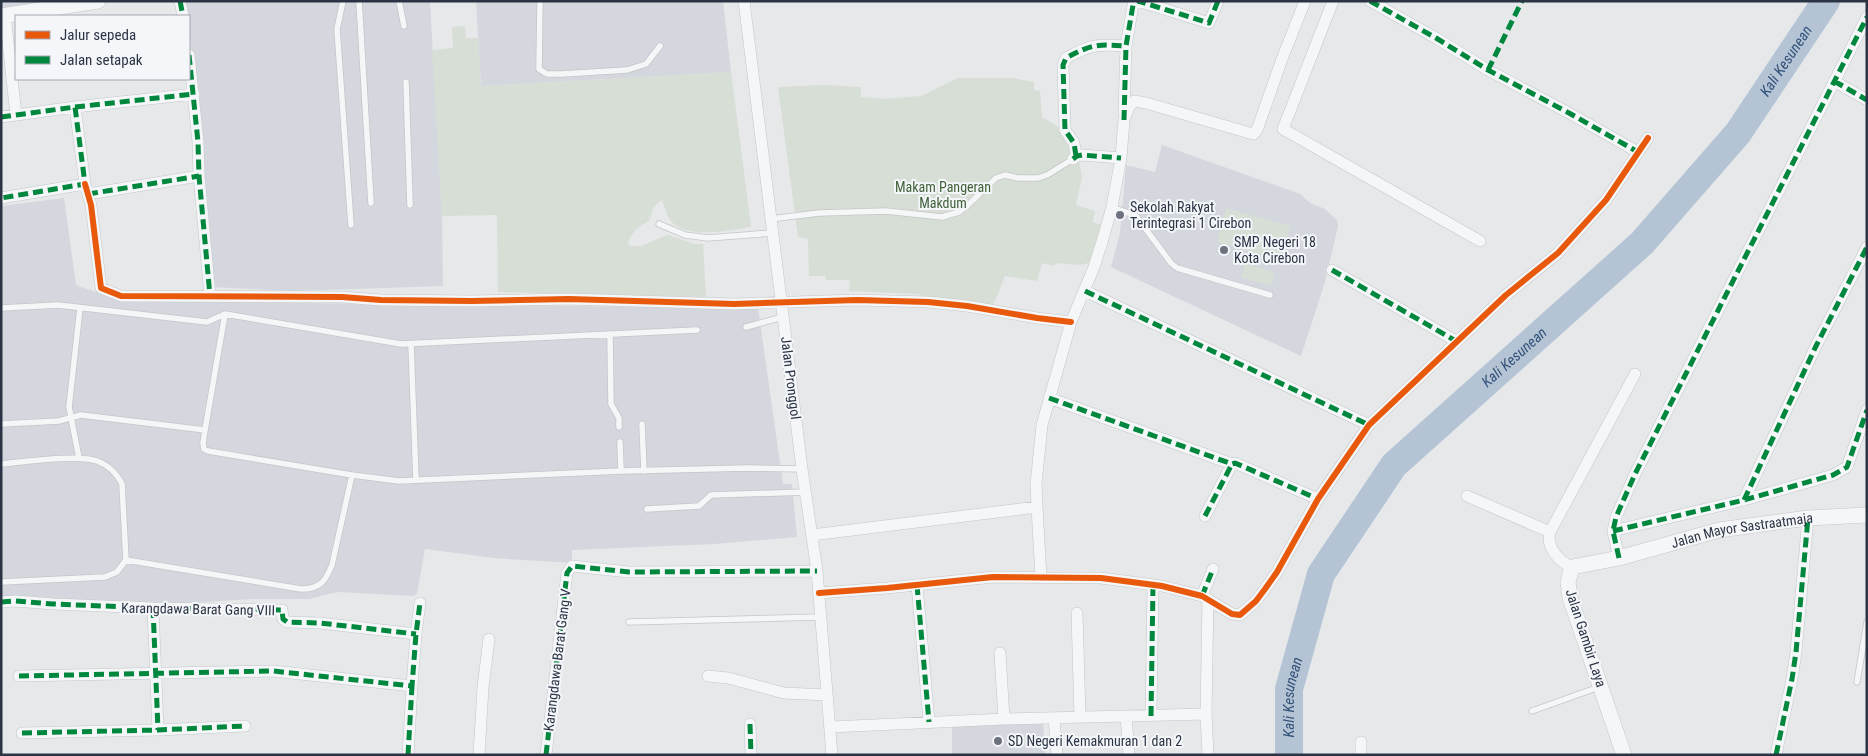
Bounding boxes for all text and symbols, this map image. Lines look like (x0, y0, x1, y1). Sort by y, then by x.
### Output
legend (15, 15, 190, 80)
water label: Kali Kesunean (1756, 22, 1816, 100)
text: Jalur sepeda (60, 26, 136, 44)
text: Jalan setapak (60, 51, 143, 69)
park label: Makam Pangeran Makdum (895, 179, 991, 211)
place label: Sekolah Rakyat Terintegrasi 1 Cirebon (1130, 199, 1251, 231)
marker: Sekolah Rakyat Terintegrasi 1 Cirebon (1114, 209, 1126, 221)
place label: SMP Negeri 18 Kota Cirebon (1234, 234, 1316, 266)
marker: SMP Negeri 18 Kota Cirebon (1218, 244, 1230, 256)
water label: Kali Kesunean (1478, 324, 1551, 391)
street label: Jalan Pronggol (778, 336, 804, 420)
street label: Jalan Mayor Sastraatmaja (1669, 510, 1813, 551)
street label: Jalan Gambir Laya (1563, 587, 1609, 689)
street label: Karangdawa Barat Gang V (540, 588, 574, 732)
street label: Karangdawa Barat Gang VIII (121, 600, 275, 618)
water label: Kali Kesunean (1280, 655, 1306, 738)
place label: SD Negeri Kemakmuran 1 dan 2 (1008, 733, 1182, 749)
marker: SD Negeri Kemakmuran 1 dan 2 (992, 735, 1004, 747)

